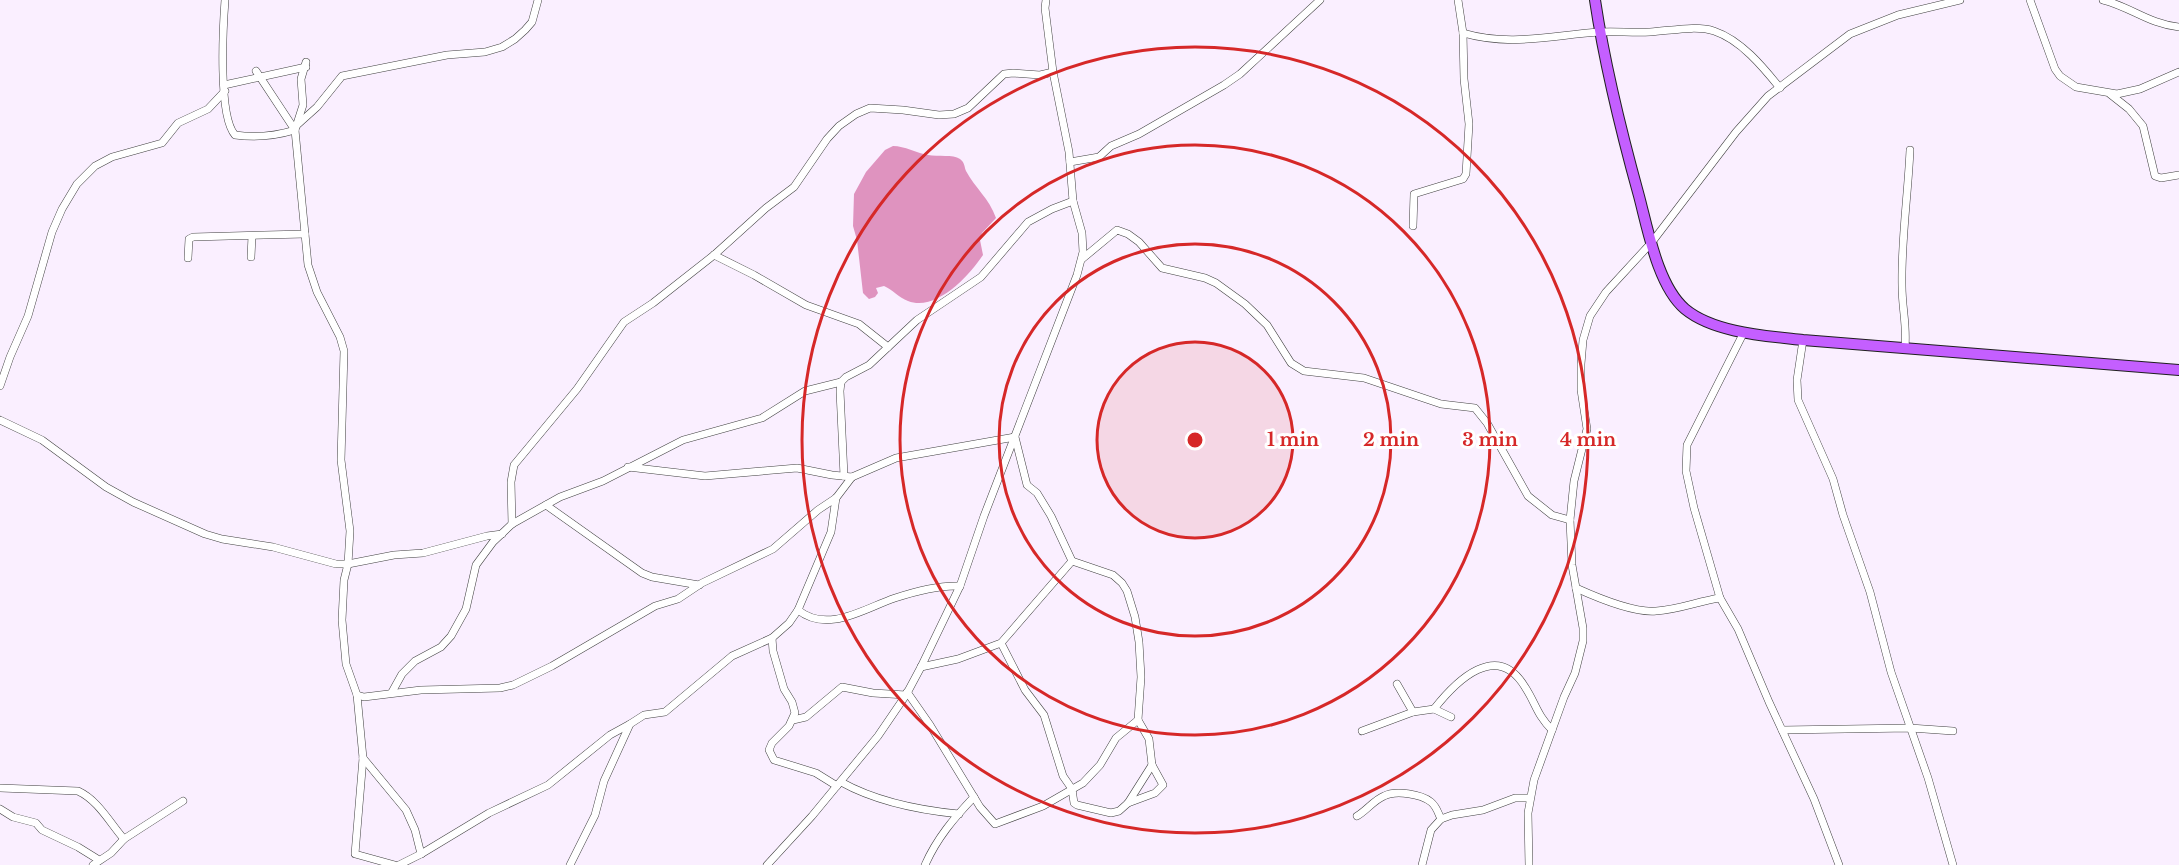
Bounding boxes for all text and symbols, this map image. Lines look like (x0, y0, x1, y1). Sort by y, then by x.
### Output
text: 1 min (1267, 429, 1319, 451)
text: 2 min (1363, 429, 1419, 451)
text: 3 min (1462, 429, 1518, 451)
text: 4 min (1560, 429, 1616, 451)
centre of rings (1185, 430, 1205, 450)

